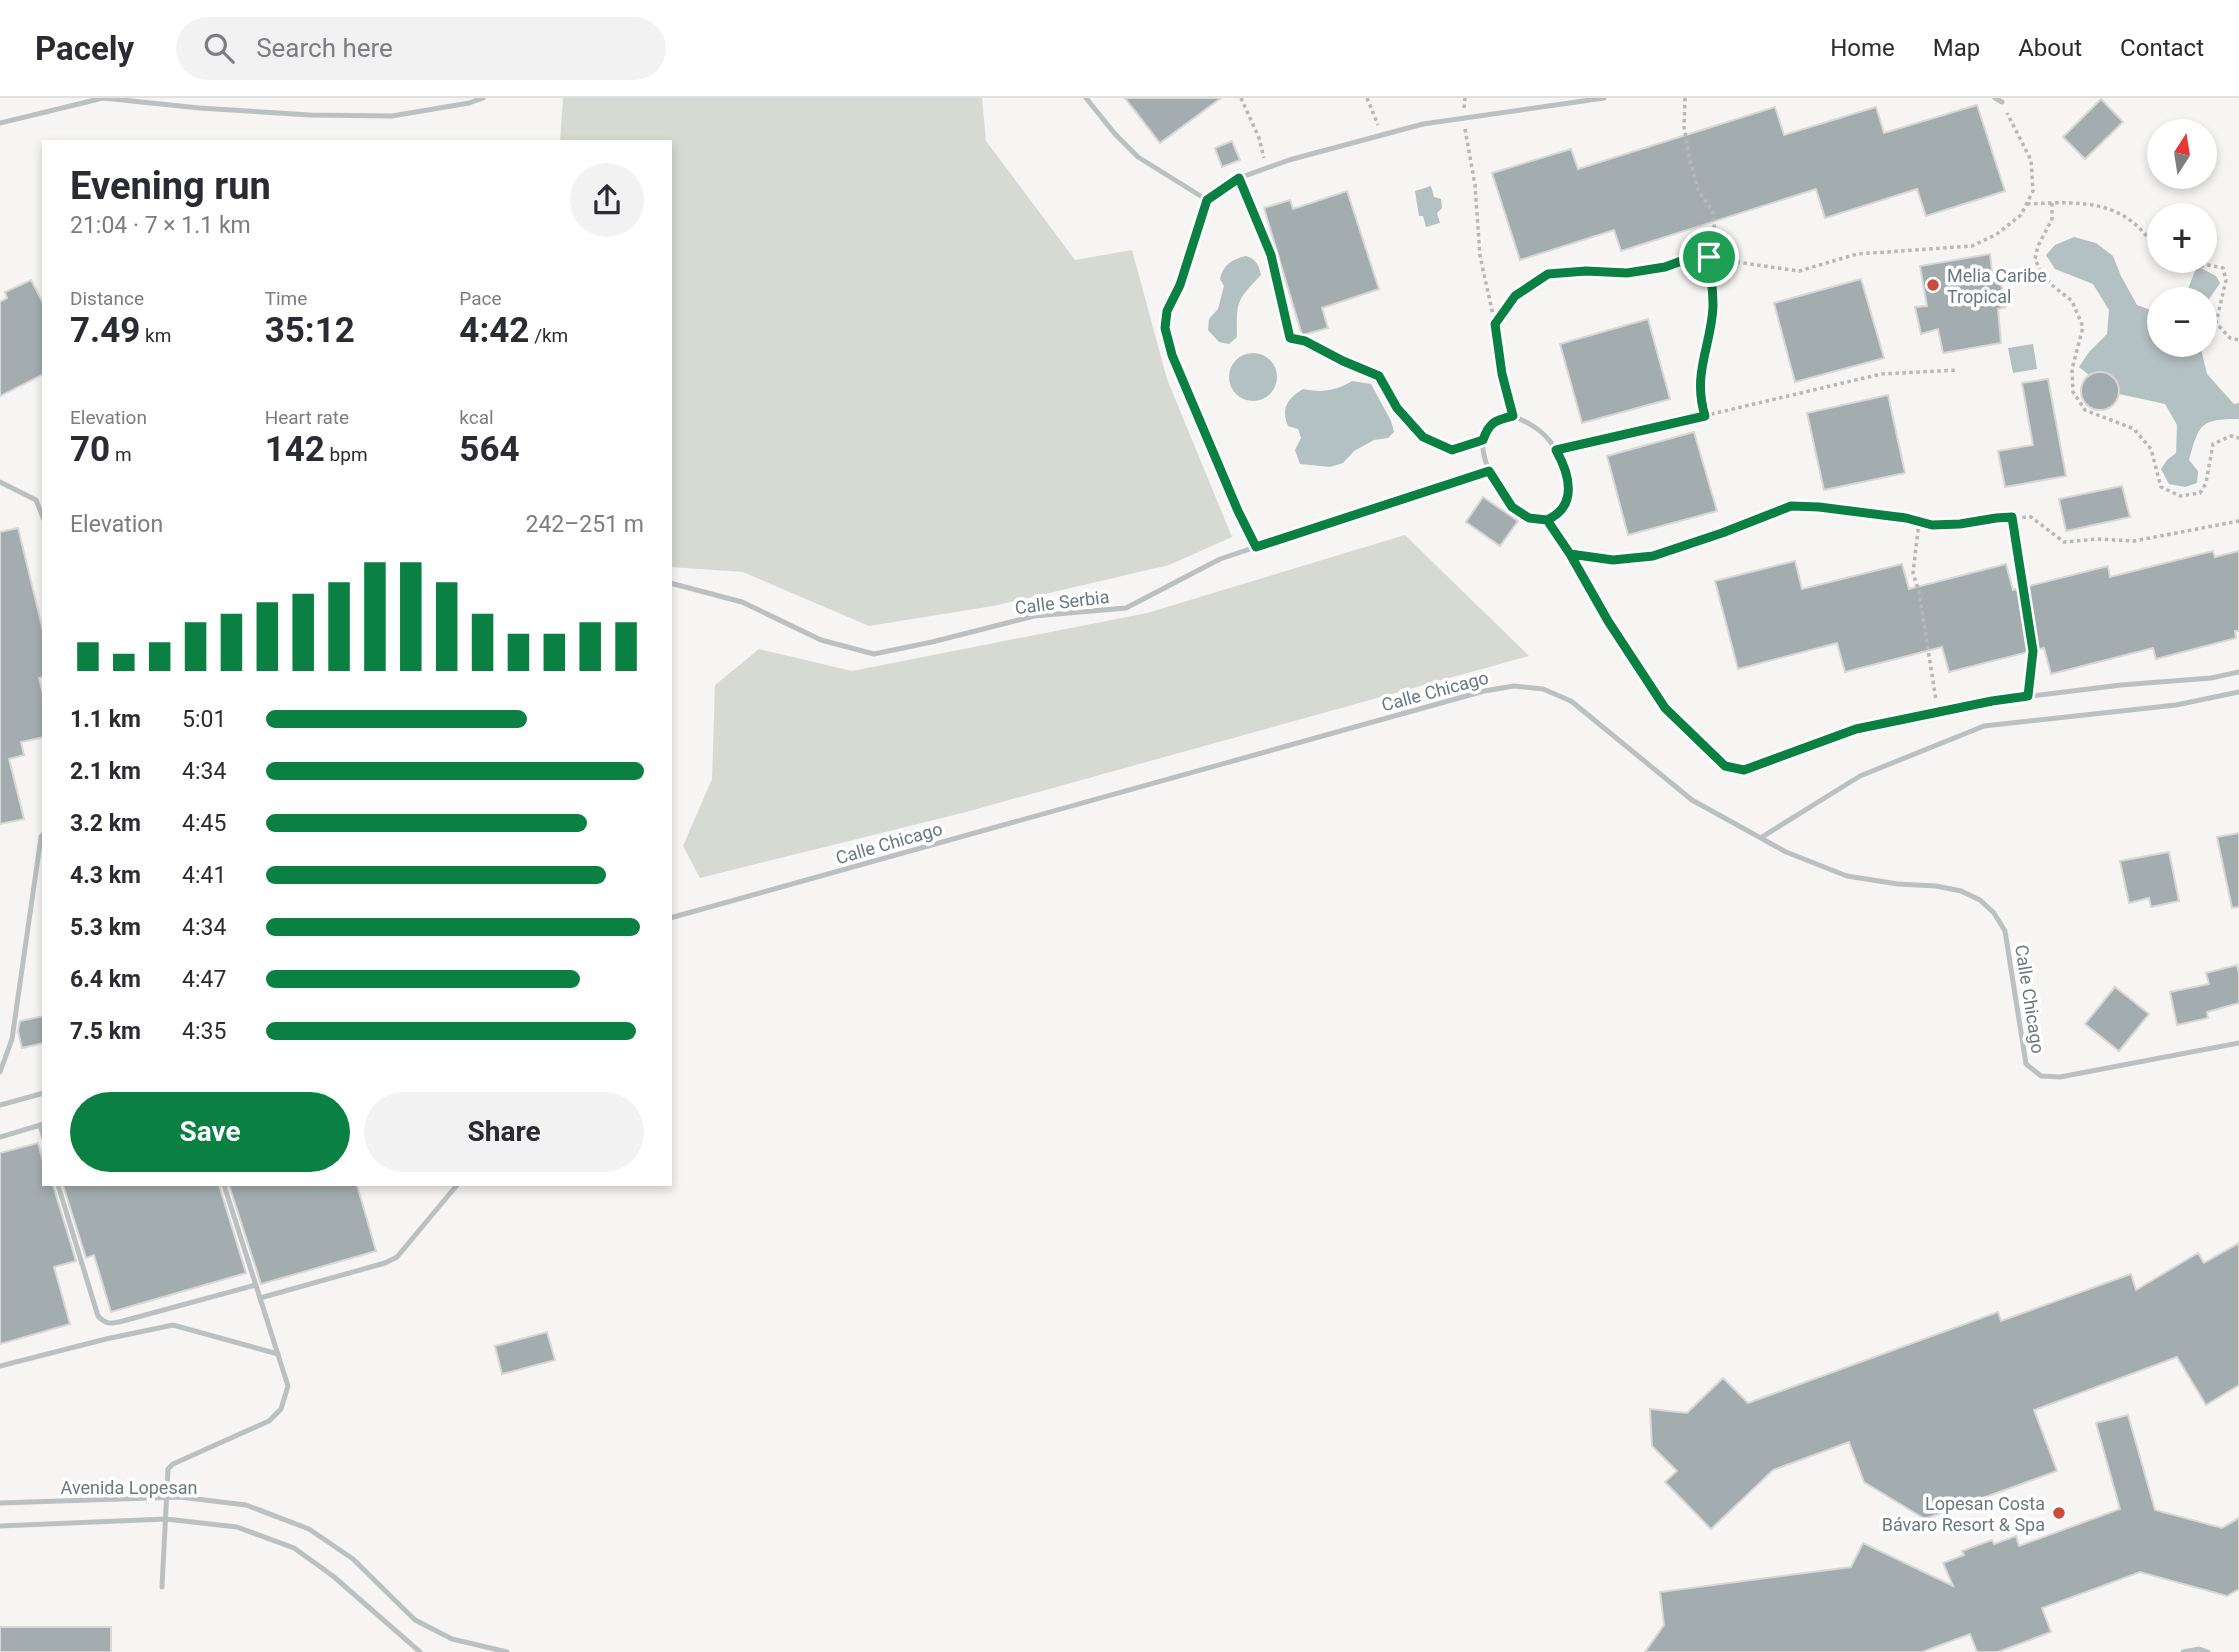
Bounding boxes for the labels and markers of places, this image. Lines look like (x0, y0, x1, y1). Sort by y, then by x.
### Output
pin (1679, 227, 1739, 287)
place label: Melia Caribe Tropical (1947, 265, 2047, 307)
marker: Melia Caribe Tropical (1925, 277, 1941, 293)
place label: Lopesan Costa Bávaro Resort & Spa (1882, 1493, 2045, 1535)
marker: Lopesan Costa Bávaro Resort & Spa (2051, 1505, 2067, 1521)

